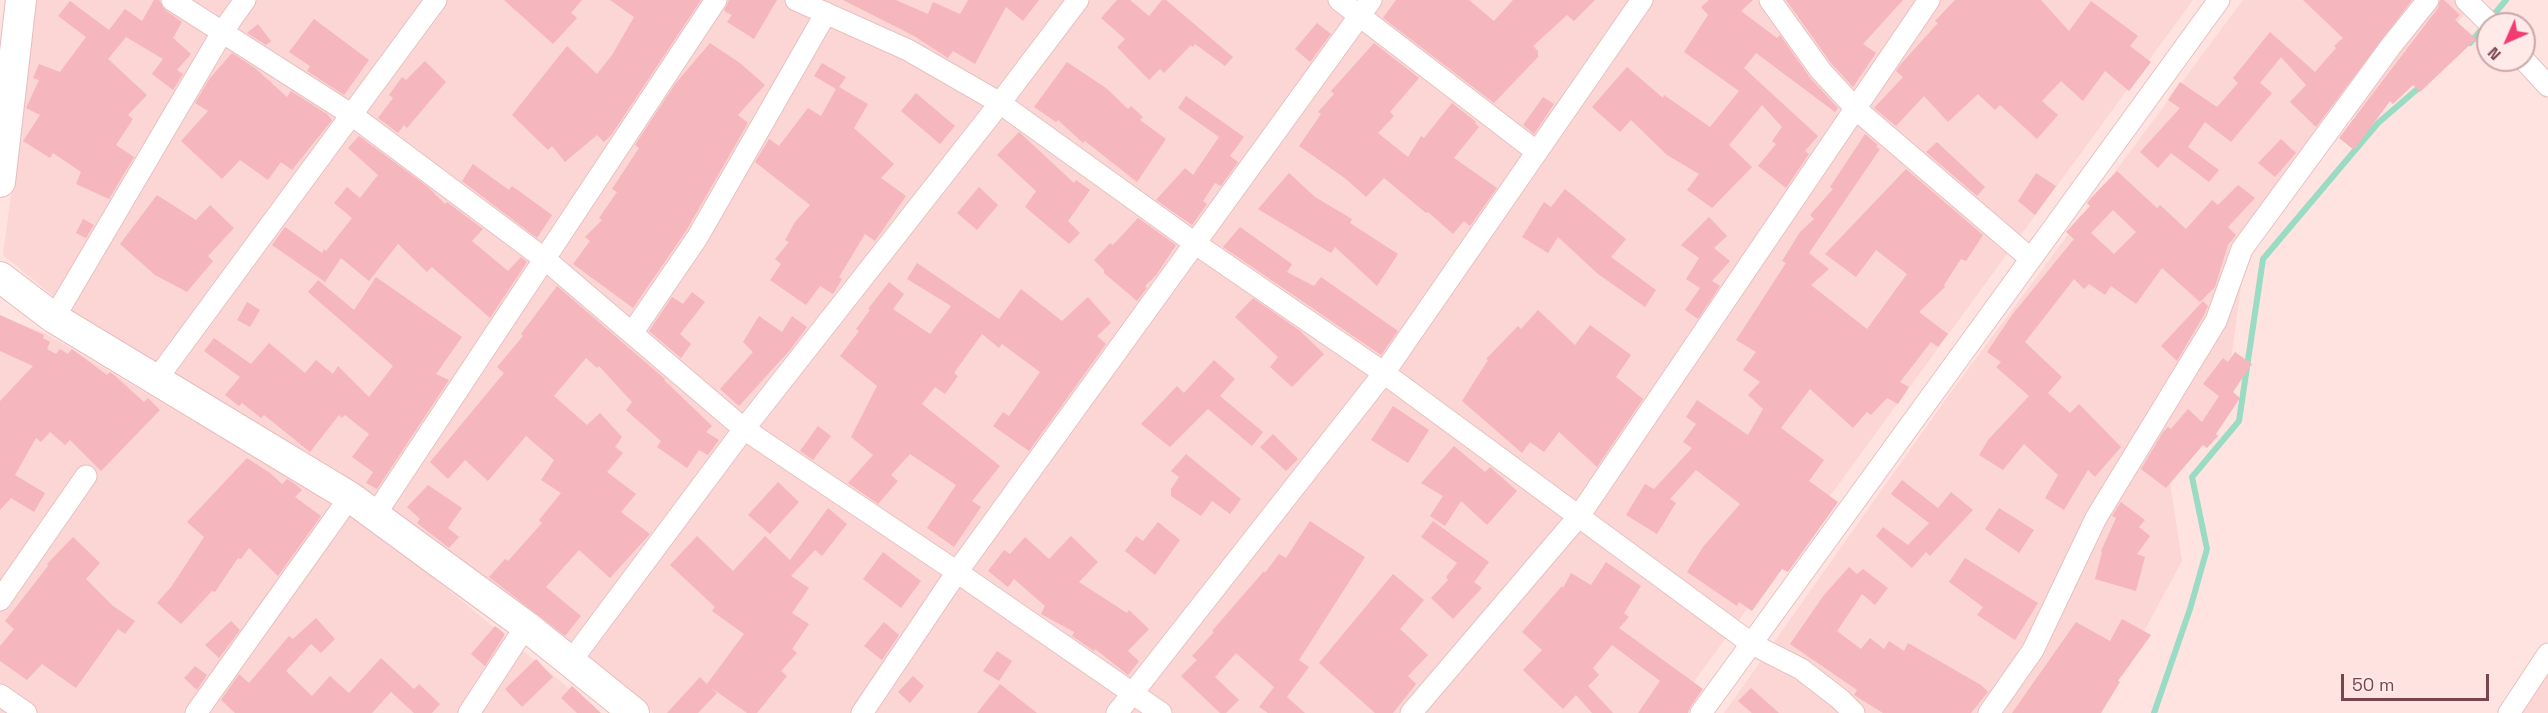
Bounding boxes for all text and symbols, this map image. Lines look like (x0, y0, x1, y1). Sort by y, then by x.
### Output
north arrow (2476, 12, 2536, 72)
text: N (2483, 42, 2506, 65)
scale bar (2344, 662, 2492, 700)
text: 50 m (2352, 673, 2394, 696)

